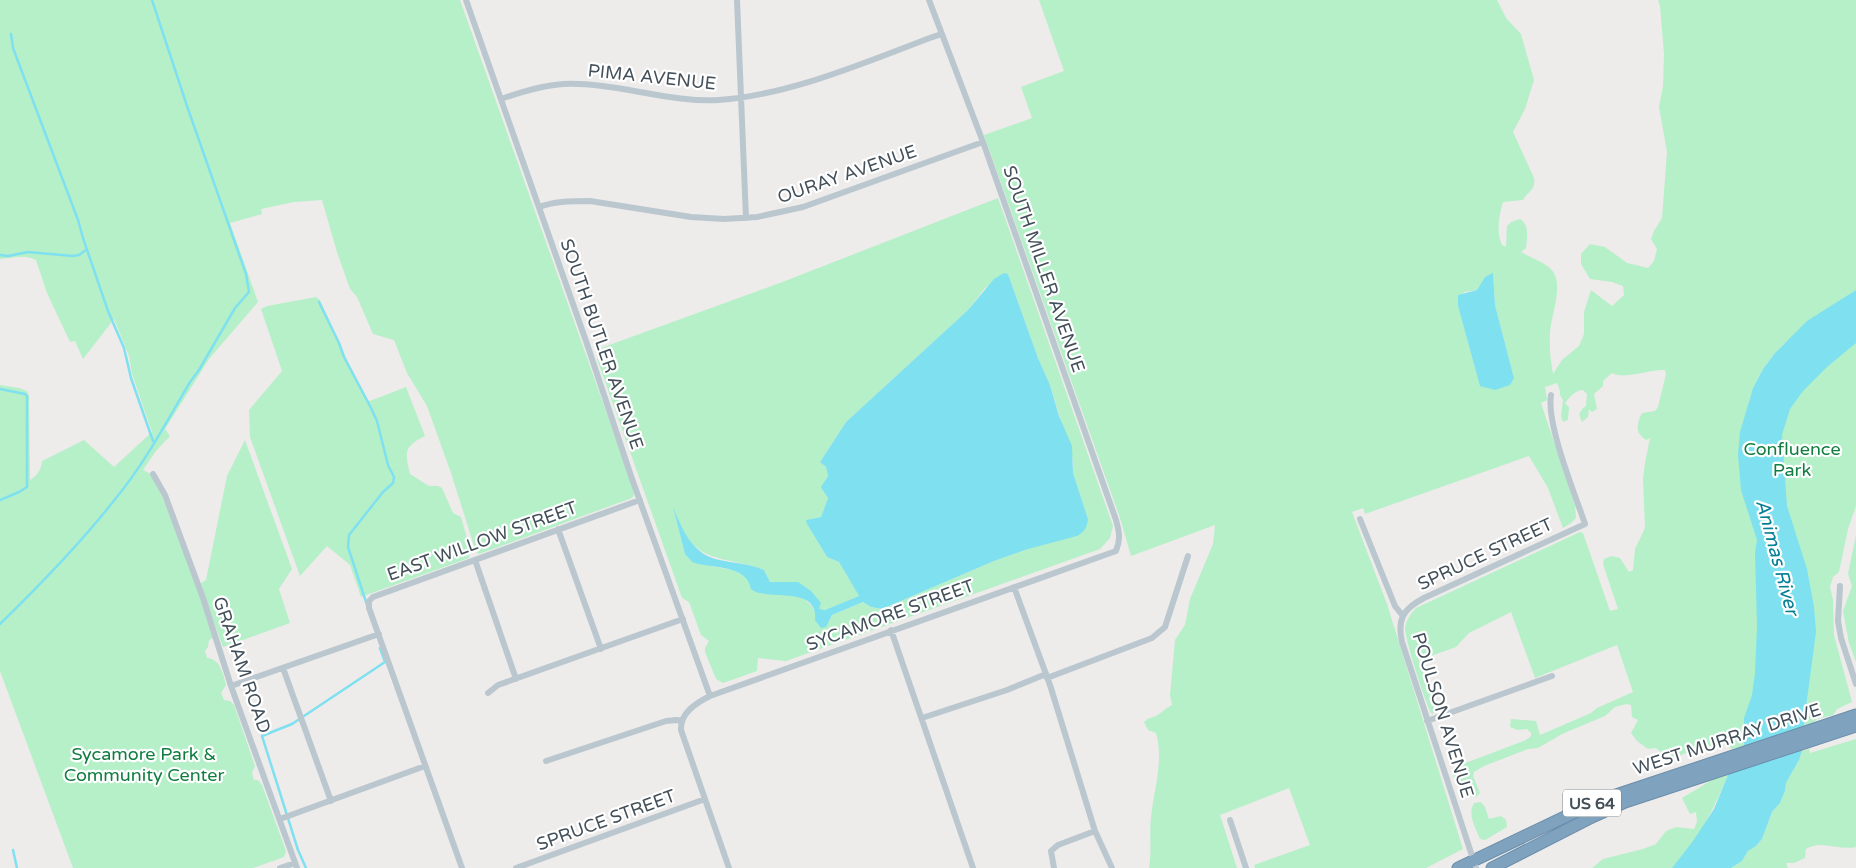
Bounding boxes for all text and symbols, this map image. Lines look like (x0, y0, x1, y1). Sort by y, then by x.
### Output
street label: PIMA AVENUE (587, 59, 717, 95)
street label: OURAY AVENUE (774, 140, 920, 208)
street label: SOUTH MILLER AVENUE (998, 163, 1090, 375)
street label: SOUTH BUTLER AVENUE (556, 236, 648, 452)
park label: Confluence Park (1743, 438, 1841, 481)
street label: EAST WILLOW STREET (384, 496, 580, 586)
water label: Animas River (1751, 497, 1804, 620)
street label: SPRUCE STREET (1414, 513, 1556, 595)
street label: SYCAMORE STREET (803, 574, 977, 656)
street label: GRAHAM ROAD (208, 594, 276, 736)
street label: POULSON AVENUE (1407, 630, 1479, 800)
street label: WEST MURRAY DRIVE (1630, 698, 1824, 780)
park label: Sycamore Park & Community Center (64, 743, 224, 786)
street label: SPRUCE STREET (533, 785, 679, 855)
road number: US 64 (1563, 790, 1621, 816)

